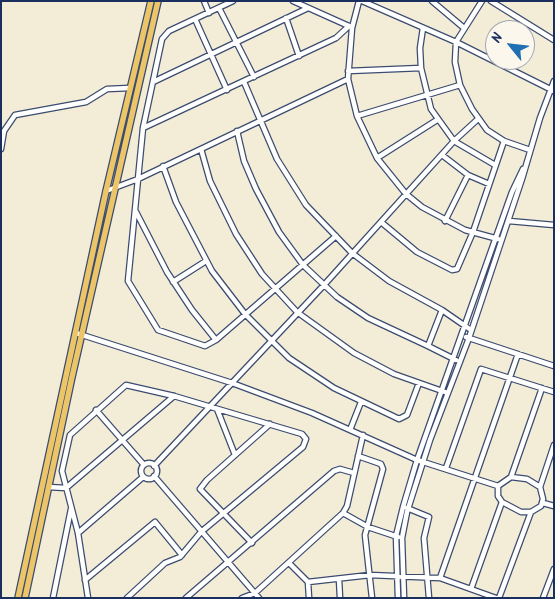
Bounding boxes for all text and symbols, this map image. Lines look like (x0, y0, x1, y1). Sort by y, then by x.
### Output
north arrow (485, 20, 535, 70)
text: N (486, 29, 510, 47)

